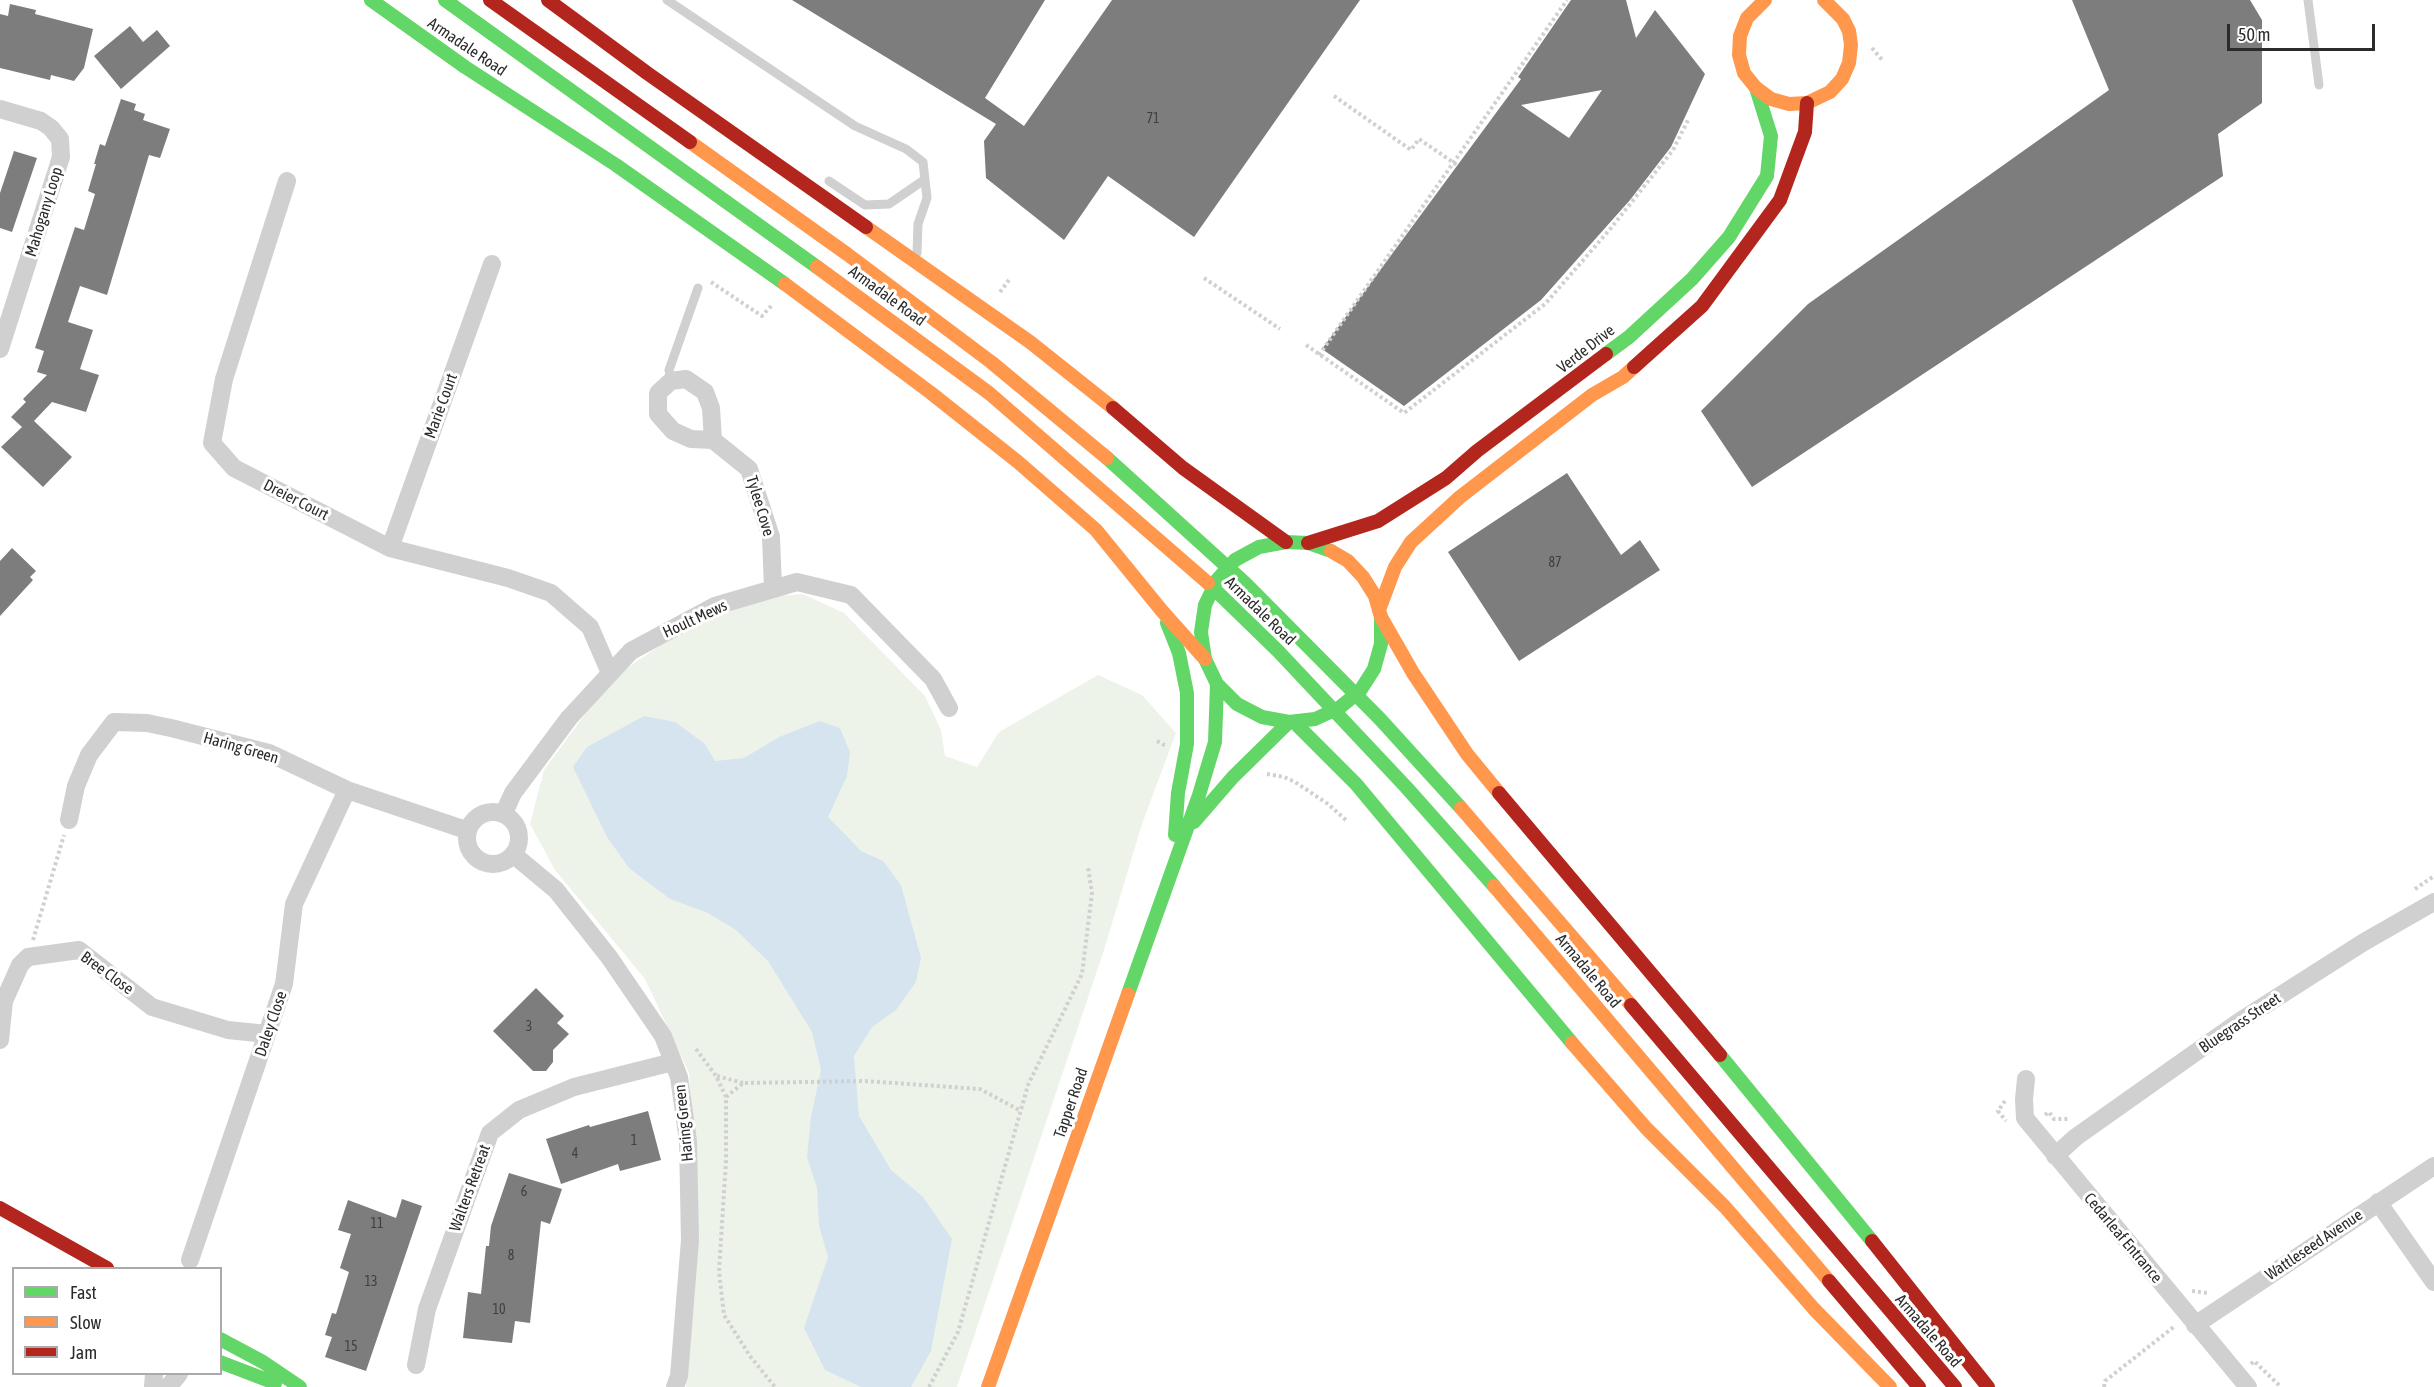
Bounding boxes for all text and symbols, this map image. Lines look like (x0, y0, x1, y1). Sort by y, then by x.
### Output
scale bar (2230, 12, 2378, 50)
street label: Armadale Road (424, 14, 510, 80)
text: 50 m (2238, 24, 2270, 45)
house number: 71 (1146, 111, 1160, 127)
street label: Mahogany Loop (21, 165, 67, 259)
street label: Armadale Road (845, 262, 929, 330)
street label: Verde Drive (1554, 321, 1618, 377)
street label: Marie Court (420, 371, 462, 441)
street label: Tylee Cove (742, 474, 778, 538)
street label: Dreier Court (260, 475, 332, 525)
house number: 87 (1548, 555, 1562, 571)
street label: Armadale Road (1221, 573, 1299, 649)
street label: Hoult Mews (660, 596, 730, 642)
street label: Haring Green (201, 728, 281, 768)
street label: Armadale Road (1552, 930, 1624, 1012)
street label: Bree Close (77, 947, 137, 999)
street label: Daley Close (251, 989, 291, 1059)
street label: Bluegrass Street (2196, 989, 2284, 1057)
house number: 3 (526, 1019, 532, 1035)
street label: Tapper Road (1050, 1065, 1092, 1141)
street label: Haring Green (670, 1084, 698, 1162)
house number: 1 (631, 1133, 637, 1149)
street label: Walters Retreat (445, 1142, 495, 1234)
house number: 4 (572, 1146, 578, 1162)
house number: 6 (521, 1184, 527, 1200)
street label: Cedarleaf Entrance (2080, 1189, 2166, 1287)
street label: Wattleseed Avenue (2262, 1205, 2366, 1285)
house number: 11 (370, 1216, 384, 1232)
house number: 8 (508, 1248, 514, 1264)
legend (12, 1267, 222, 1375)
house number: 13 (364, 1274, 378, 1290)
text: Fast (70, 1282, 97, 1303)
street label: Armadale Road (1891, 1291, 1965, 1371)
house number: 10 (492, 1302, 506, 1318)
text: Slow (70, 1312, 101, 1333)
house number: 15 (344, 1339, 358, 1355)
text: Jam (70, 1342, 97, 1363)

